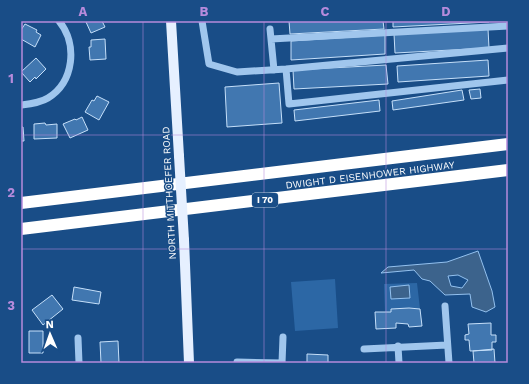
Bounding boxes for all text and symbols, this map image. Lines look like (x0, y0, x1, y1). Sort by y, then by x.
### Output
text: A (79, 4, 88, 19)
text: B (200, 4, 209, 19)
text: C (321, 4, 330, 19)
text: D (441, 4, 451, 19)
text: 1 (8, 71, 14, 86)
street label: NORTH MITTHOEFER ROAD (160, 126, 178, 260)
street label: DWIGHT D EISENHOWER HIGHWAY (285, 159, 455, 191)
text: 2 (7, 185, 15, 200)
road number: I 70 (252, 193, 278, 207)
text: 3 (7, 298, 15, 313)
north arrow (30, 314, 70, 354)
text: N (45, 318, 54, 331)

